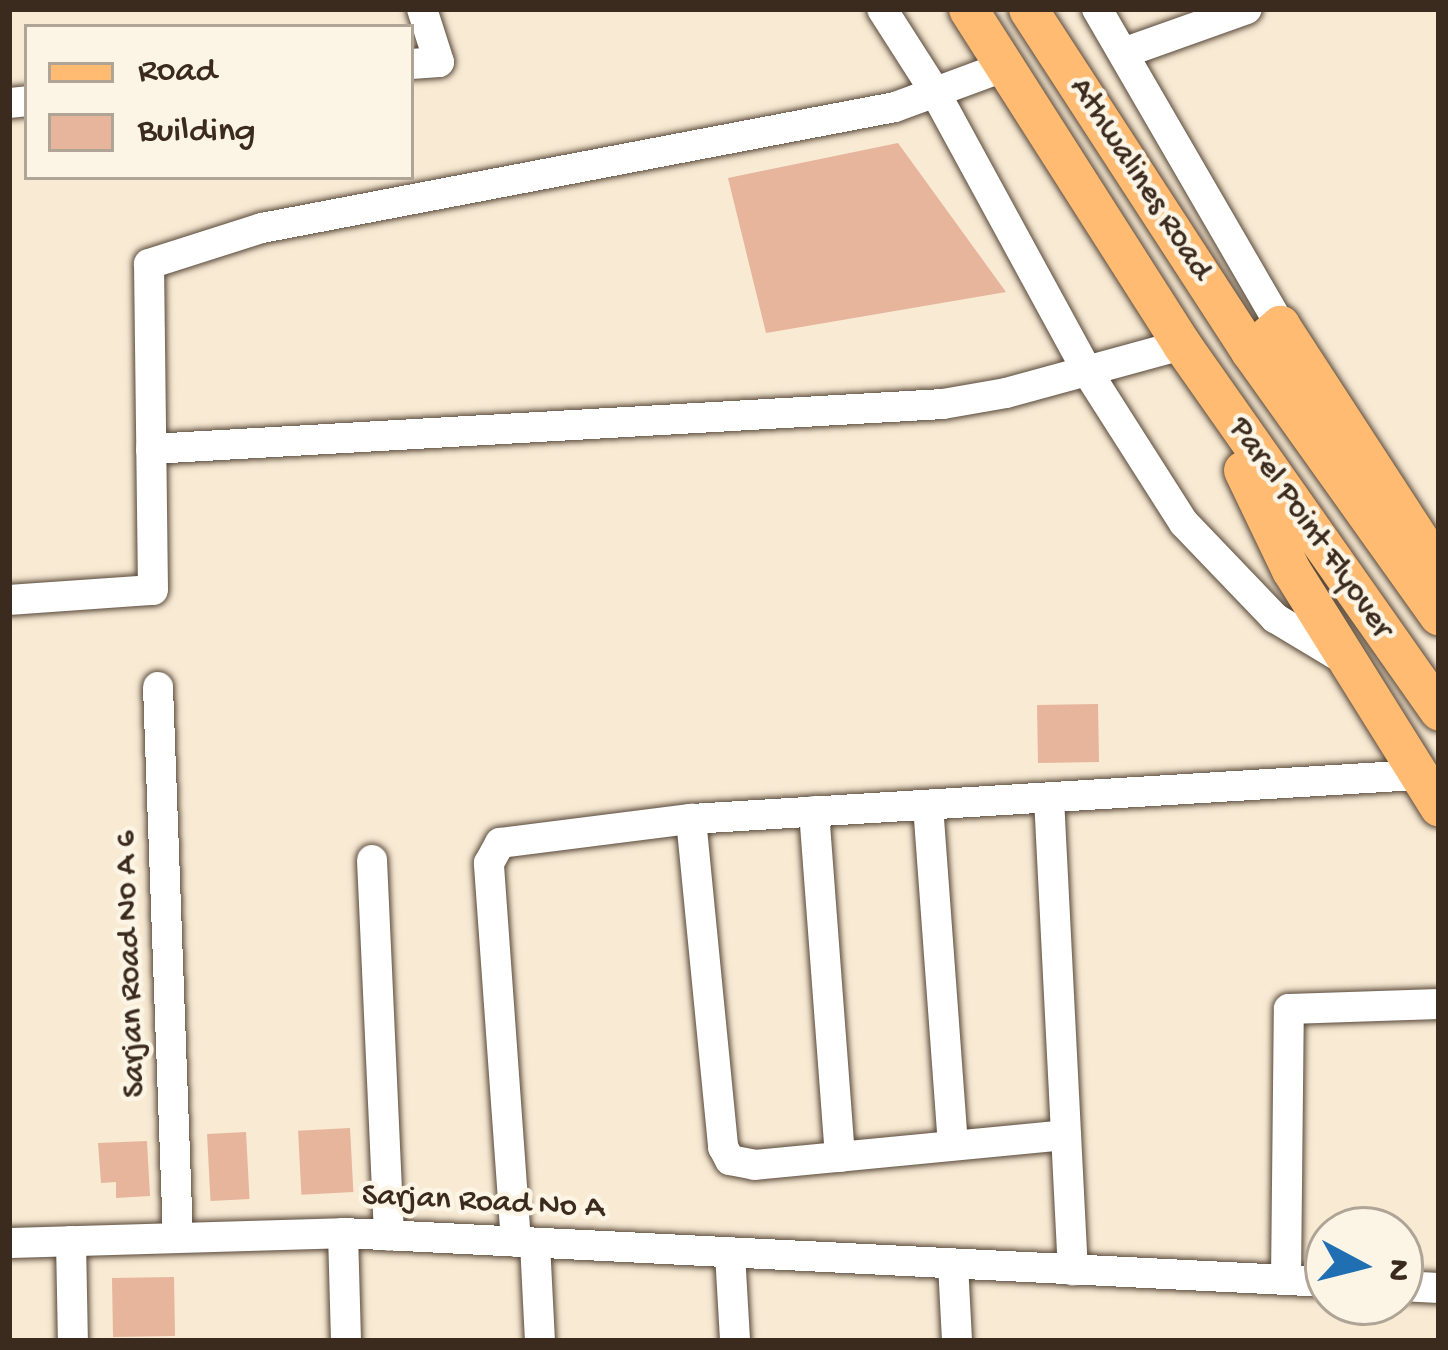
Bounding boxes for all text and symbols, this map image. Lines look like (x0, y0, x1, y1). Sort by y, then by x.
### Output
legend (24, 24, 414, 180)
text: Road (138, 51, 217, 94)
street label: Athwalines Road (1059, 71, 1219, 289)
text: Building (138, 111, 256, 154)
street label: Parel Point Flyover (1218, 411, 1400, 647)
street label: Sarjan Road No A 6 (108, 830, 156, 1098)
street label: Sarjan Road No A (361, 1178, 605, 1230)
north arrow (1304, 1206, 1424, 1326)
text: N (1377, 1257, 1417, 1283)

